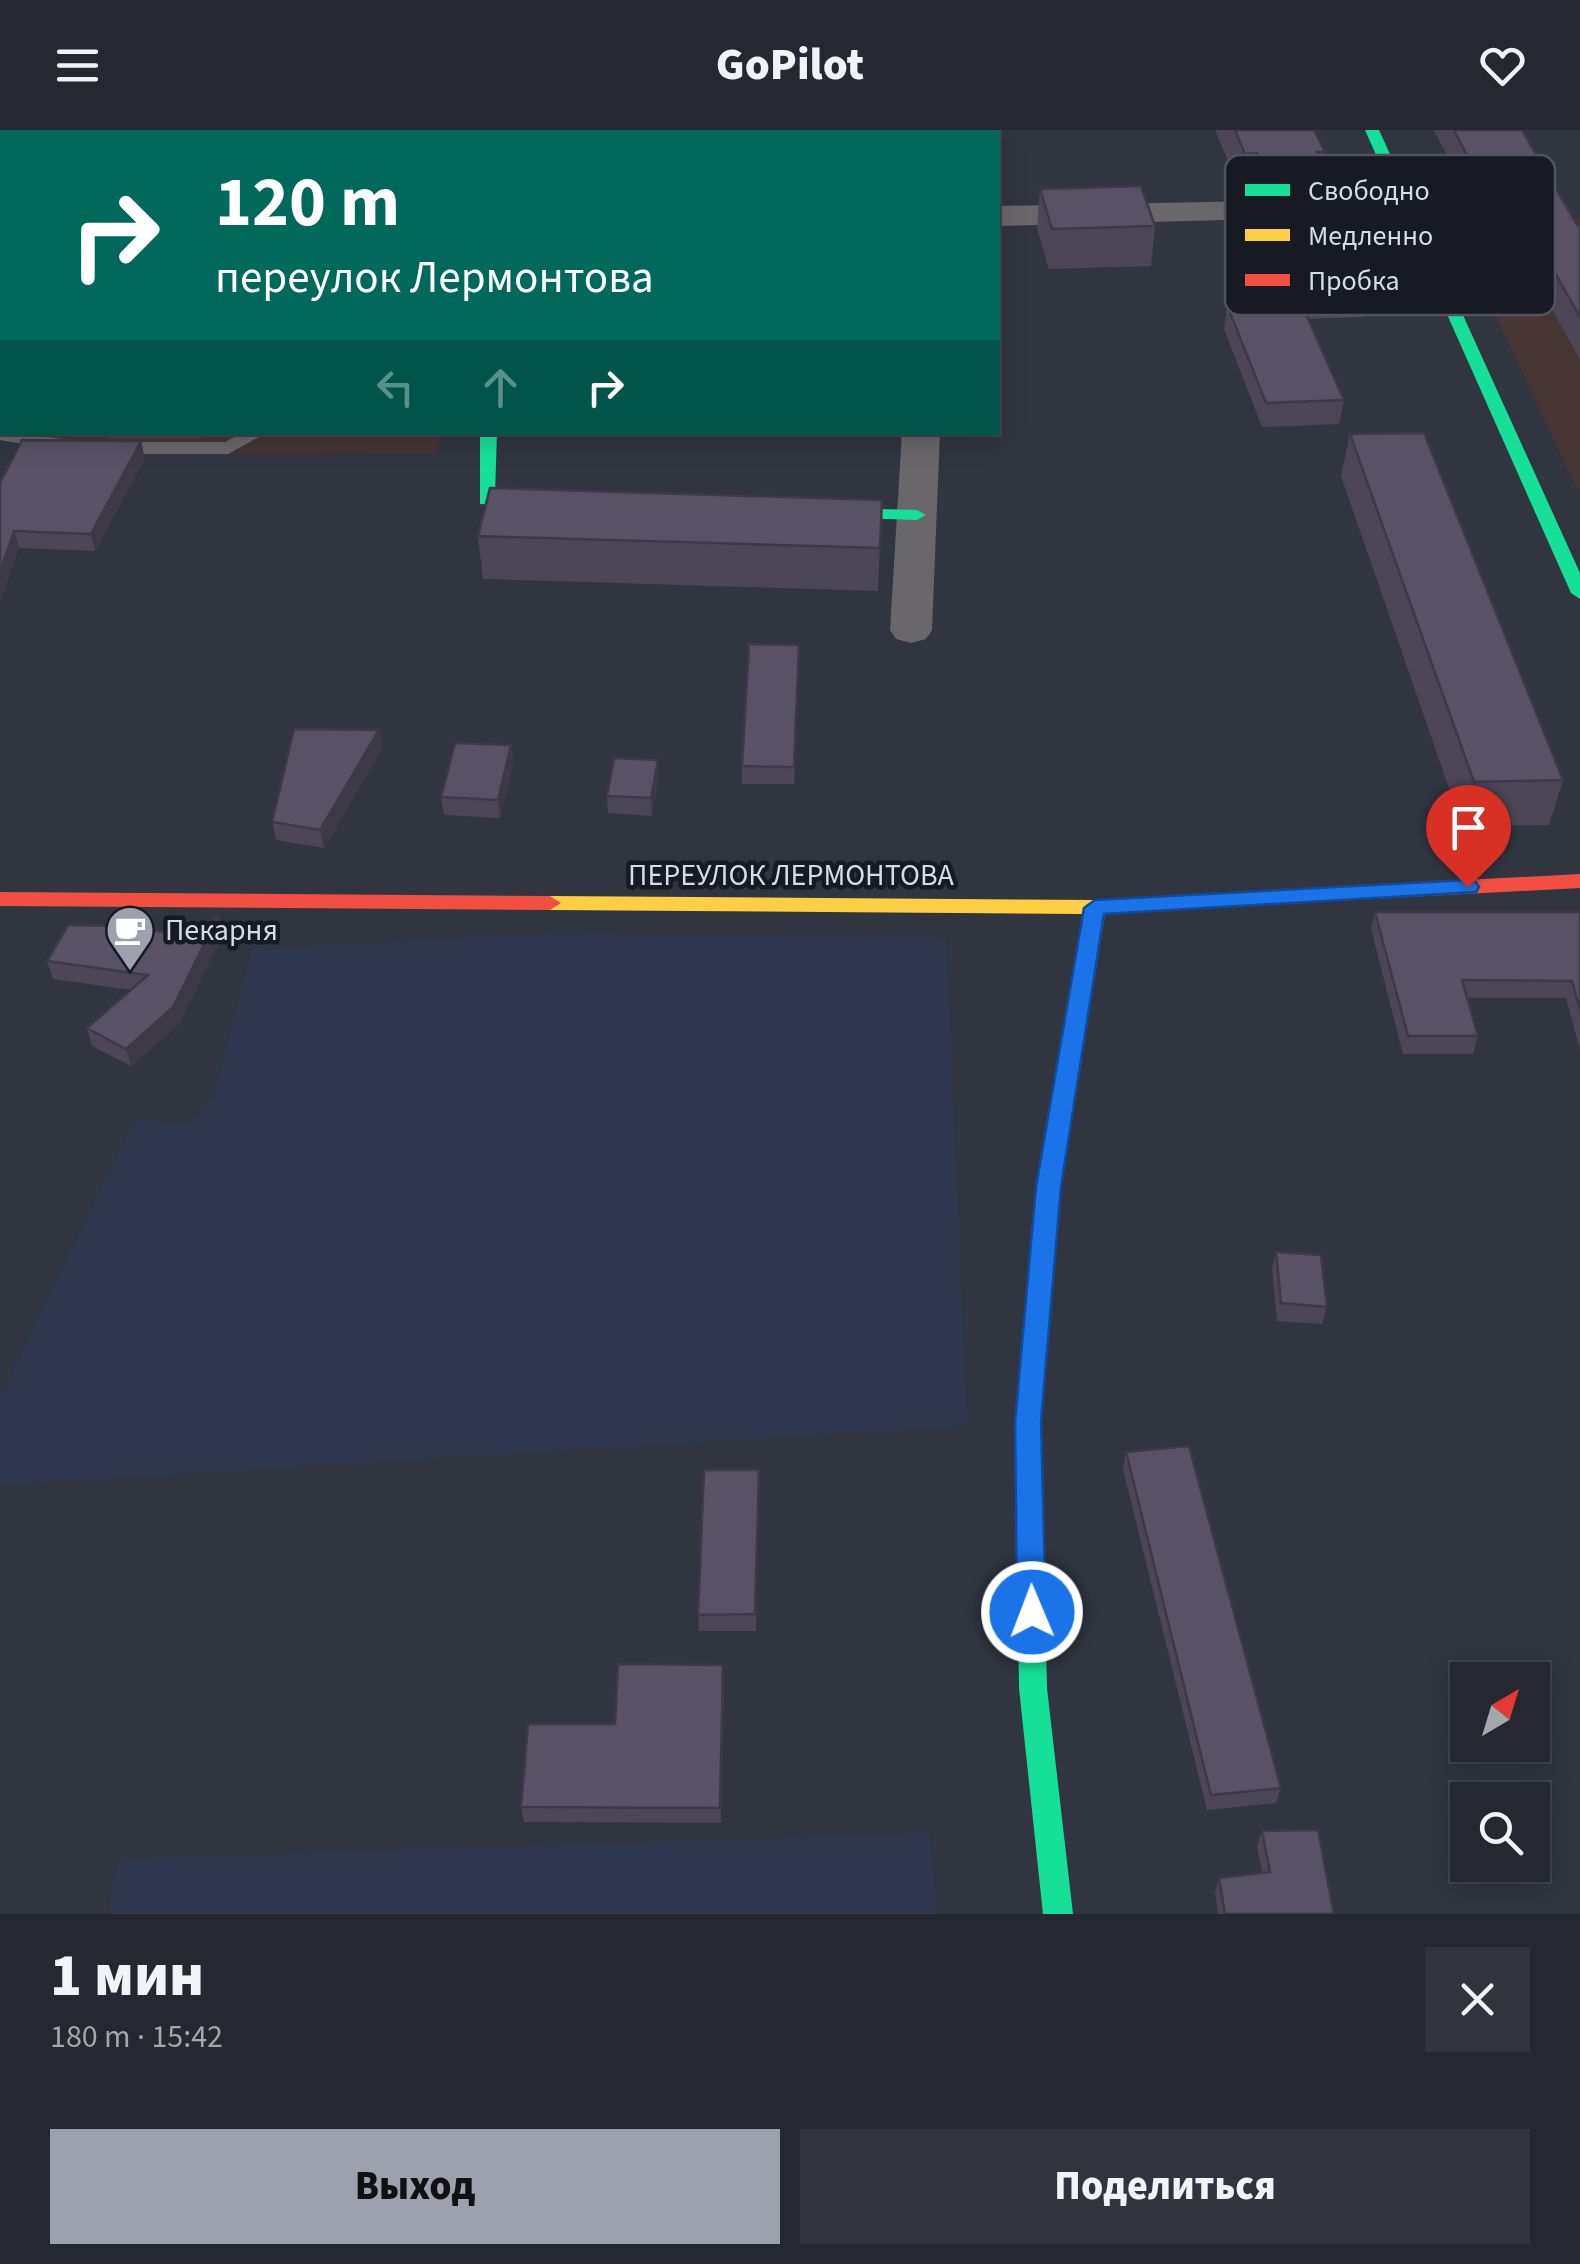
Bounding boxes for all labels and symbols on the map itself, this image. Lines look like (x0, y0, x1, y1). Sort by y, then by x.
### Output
legend (1225, 155, 1555, 315)
text: Свободно (1308, 171, 1430, 211)
text: Медленно (1308, 216, 1433, 256)
text: Пробка (1308, 261, 1400, 301)
pin (1426, 785, 1511, 888)
street label: ПЕРЕУЛОК ЛЕРМОНТОВА (628, 854, 955, 897)
cafe icon: Пекарня (104, 904, 156, 972)
place label: Пекарня (165, 909, 278, 952)
position arrow (980, 1560, 1084, 1664)
north arrow (1450, 1662, 1550, 1762)

